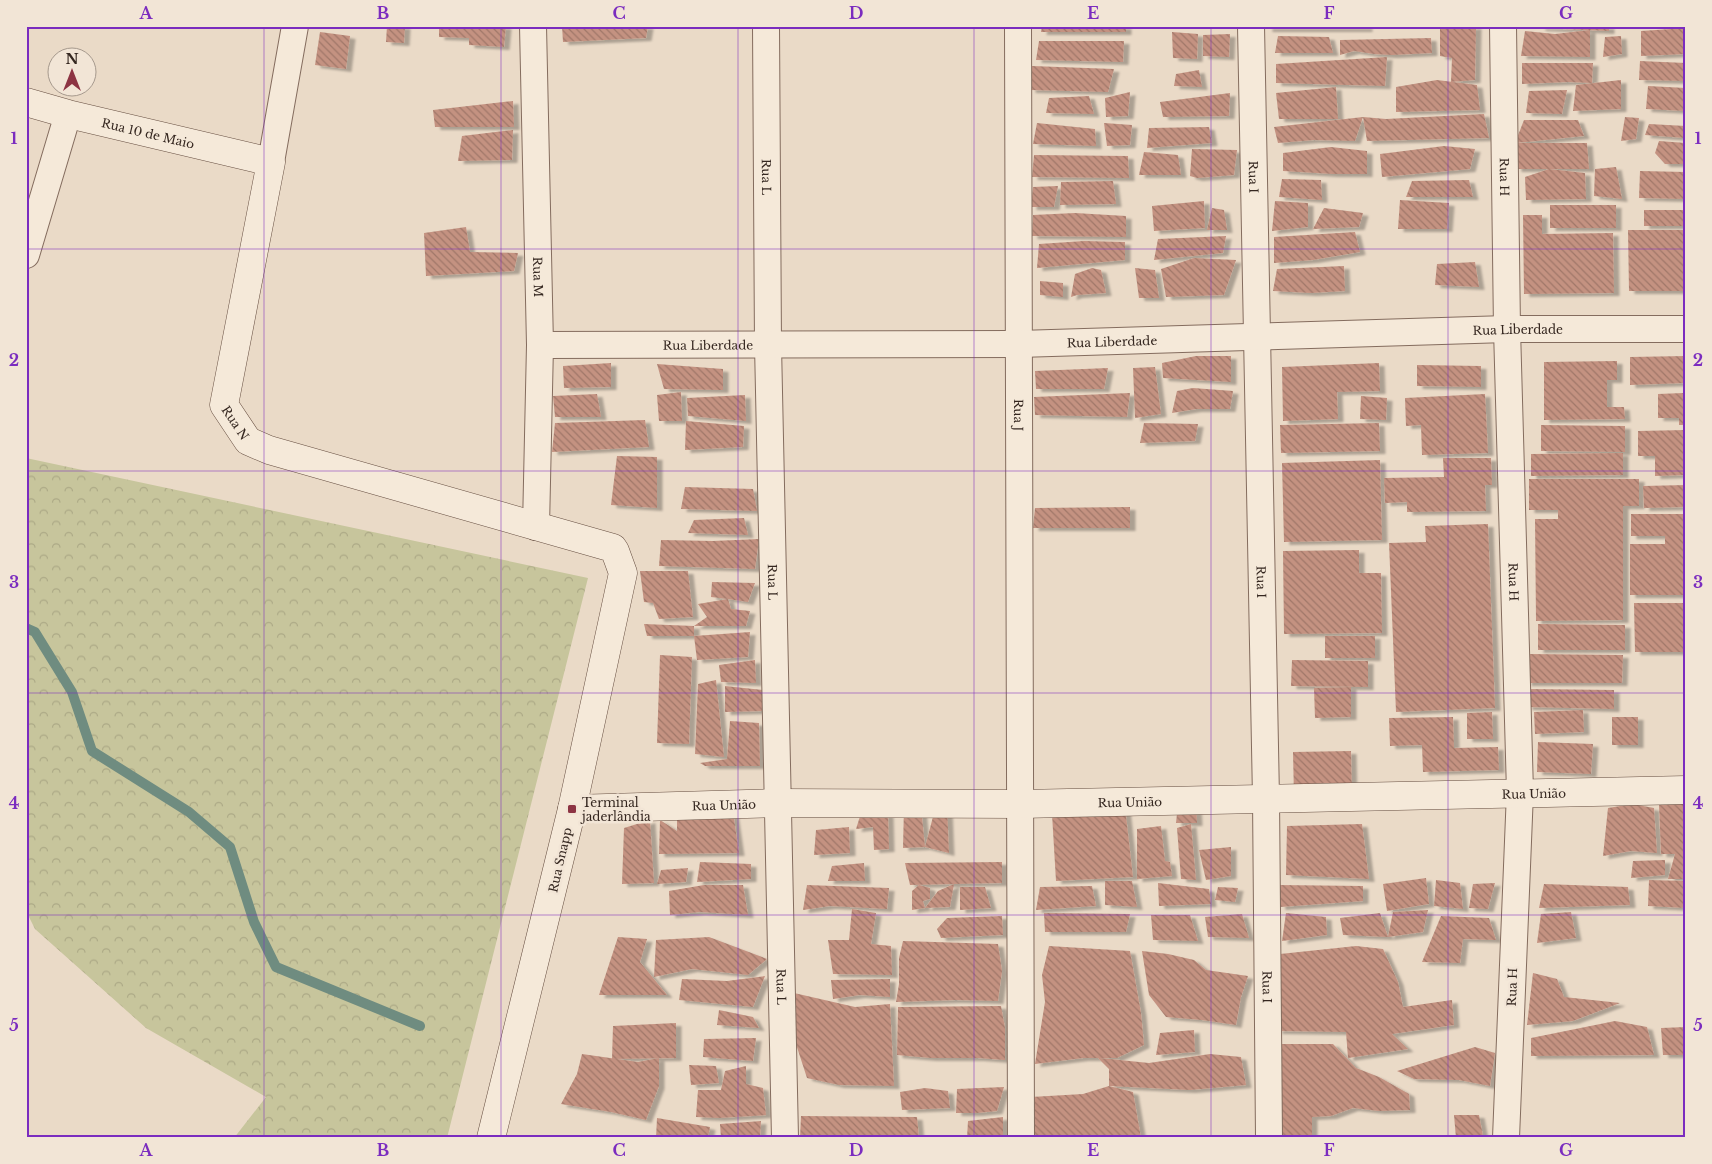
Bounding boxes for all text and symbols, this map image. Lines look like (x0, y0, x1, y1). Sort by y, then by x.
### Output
text: A (139, 3, 154, 23)
text: B (377, 3, 390, 23)
text: C (612, 3, 626, 23)
text: D (849, 3, 863, 23)
text: E (1087, 3, 1099, 23)
text: F (1323, 3, 1335, 23)
text: G (1559, 3, 1573, 23)
north arrow (48, 48, 98, 98)
text: N (65, 50, 79, 68)
street label: Rua 10 de Maio (100, 115, 196, 151)
text: 1 (11, 128, 18, 148)
text: 1 (1695, 128, 1702, 148)
street label: Rua H (1497, 158, 1513, 196)
street label: Rua L (759, 159, 775, 195)
street label: Rua I (1246, 161, 1262, 193)
street label: Rua M (531, 256, 546, 297)
street label: Rua Liberdade (1472, 321, 1563, 338)
street label: Rua Liberdade (1067, 332, 1158, 350)
street label: Rua Liberdade (663, 337, 753, 352)
text: 2 (9, 350, 19, 370)
text: 2 (1693, 350, 1703, 370)
street label: Rua J (1012, 399, 1027, 431)
street label: Rua N (219, 403, 253, 443)
street label: Rua H (1506, 562, 1522, 601)
street label: Rua L (765, 564, 781, 600)
street label: Rua I (1254, 566, 1270, 598)
text: 3 (9, 572, 19, 592)
text: 3 (1693, 572, 1703, 592)
street label: Rua União (1501, 785, 1566, 801)
text: 4 (9, 793, 19, 813)
text: 4 (1693, 793, 1703, 813)
street label: Rua União (1098, 794, 1162, 810)
place label: Terminal jaderlândia (580, 795, 651, 824)
street label: Rua União (692, 796, 756, 813)
marker: Terminal jaderlândia (566, 803, 578, 815)
street label: Rua Snapp (545, 826, 575, 894)
street label: Rua H (1504, 967, 1520, 1007)
street label: Rua L (774, 969, 790, 1005)
street label: Rua I (1260, 971, 1275, 1003)
text: 5 (9, 1015, 19, 1035)
text: 5 (1693, 1015, 1703, 1035)
text: A (139, 1140, 154, 1160)
text: B (377, 1140, 390, 1160)
text: C (612, 1140, 626, 1160)
text: D (849, 1140, 863, 1160)
text: E (1087, 1140, 1099, 1160)
text: F (1323, 1140, 1335, 1160)
text: G (1559, 1140, 1573, 1160)

